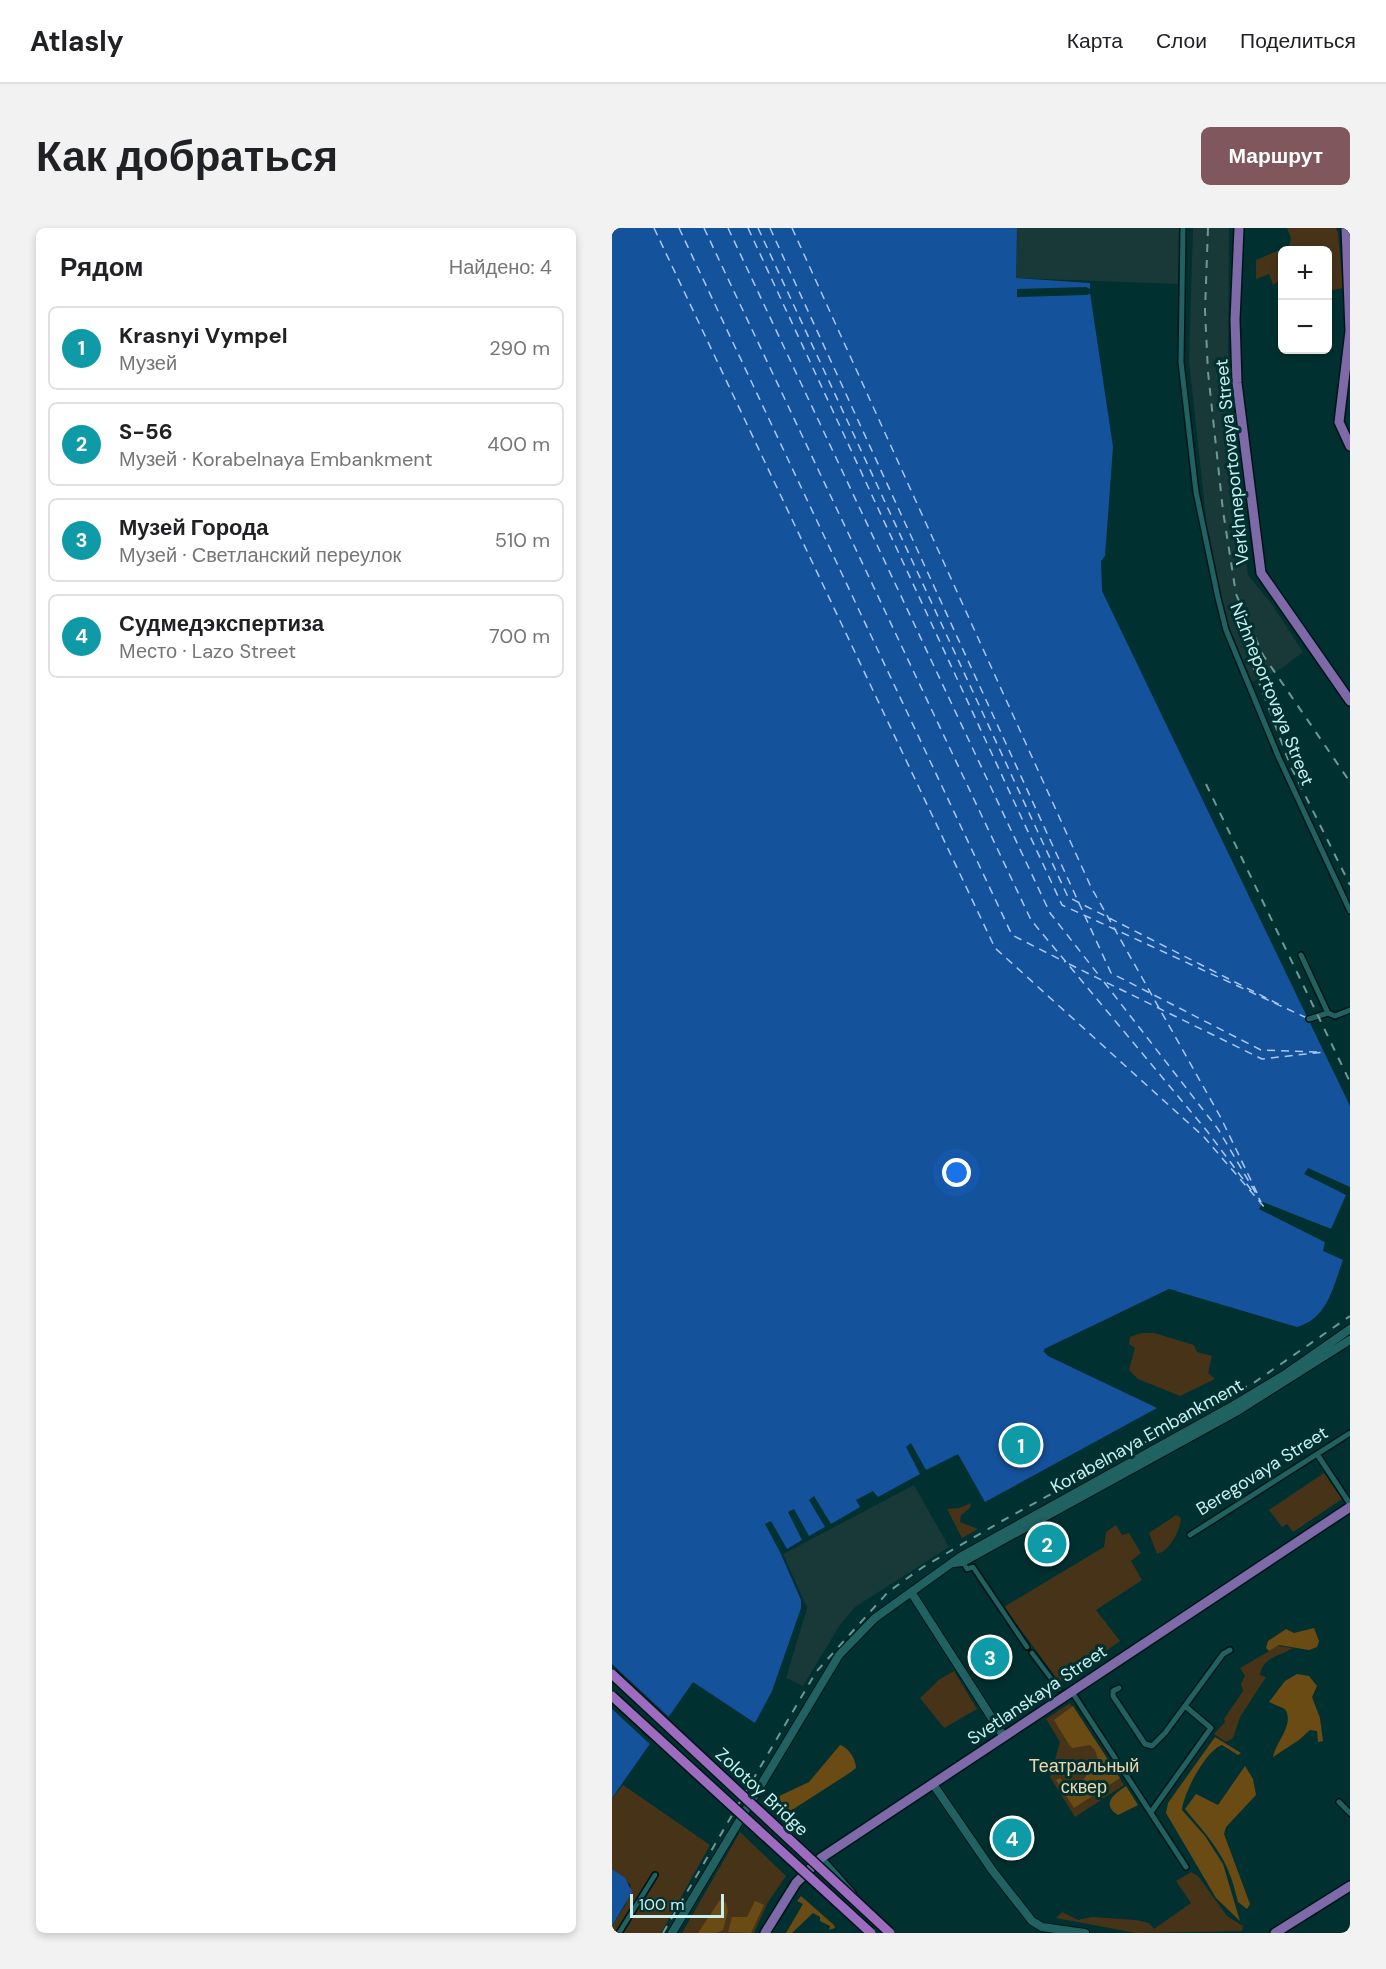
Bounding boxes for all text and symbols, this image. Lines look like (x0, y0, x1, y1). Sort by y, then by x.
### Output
text: Atlasly (30, 23, 124, 60)
text: Карта (1067, 27, 1123, 55)
text: Слои (1156, 27, 1207, 55)
text: Поделиться (1240, 27, 1356, 55)
button: Маршрут (1201, 127, 1350, 185)
text: Как добраться (36, 129, 338, 184)
map controls (1278, 246, 1332, 354)
button: + (1278, 246, 1332, 300)
text: Рядом (60, 250, 143, 284)
text: Найдено: 4 (449, 254, 552, 280)
button: − (1278, 300, 1332, 354)
text: Krasnyi Vympel (119, 321, 288, 350)
text: 1 (78, 335, 85, 361)
text: 290 m (489, 335, 550, 361)
text: Музей (119, 350, 177, 376)
street label: Verkhneportovaya Street (1209, 358, 1255, 566)
text: S-56 (119, 417, 173, 446)
text: 2 (76, 431, 87, 457)
text: 400 m (487, 431, 550, 457)
text: Музей · Korabelnaya Embankment (119, 446, 433, 472)
text: Музей Города (119, 513, 268, 542)
text: 3 (75, 527, 88, 553)
text: 510 m (495, 527, 550, 553)
text: Музей · Светланский переулок (119, 542, 401, 568)
street label: Nizhneportovaya Street (1224, 599, 1320, 789)
text: Судмедэкспертиза (119, 609, 324, 638)
text: 4 (75, 623, 88, 649)
text: 700 m (489, 623, 550, 649)
text: Место · Lazo Street (119, 638, 296, 664)
your location (942, 1158, 971, 1187)
street label: Korabelnaya Embankment (1046, 1373, 1248, 1499)
street label: Beregovaya Street (1192, 1421, 1332, 1521)
pin: 1 (1002, 1422, 1040, 1468)
pin: 2 (1028, 1522, 1066, 1566)
pin: 3 (970, 1634, 1010, 1680)
street label: Svetlanskaya Street (963, 1639, 1111, 1751)
street label: Zolotoy Bridge (710, 1743, 814, 1841)
park label: Театральный сквер (1029, 1754, 1139, 1799)
pin: 4 (992, 1816, 1032, 1860)
scale bar (630, 1891, 724, 1918)
text: 100 m (639, 1894, 684, 1915)

